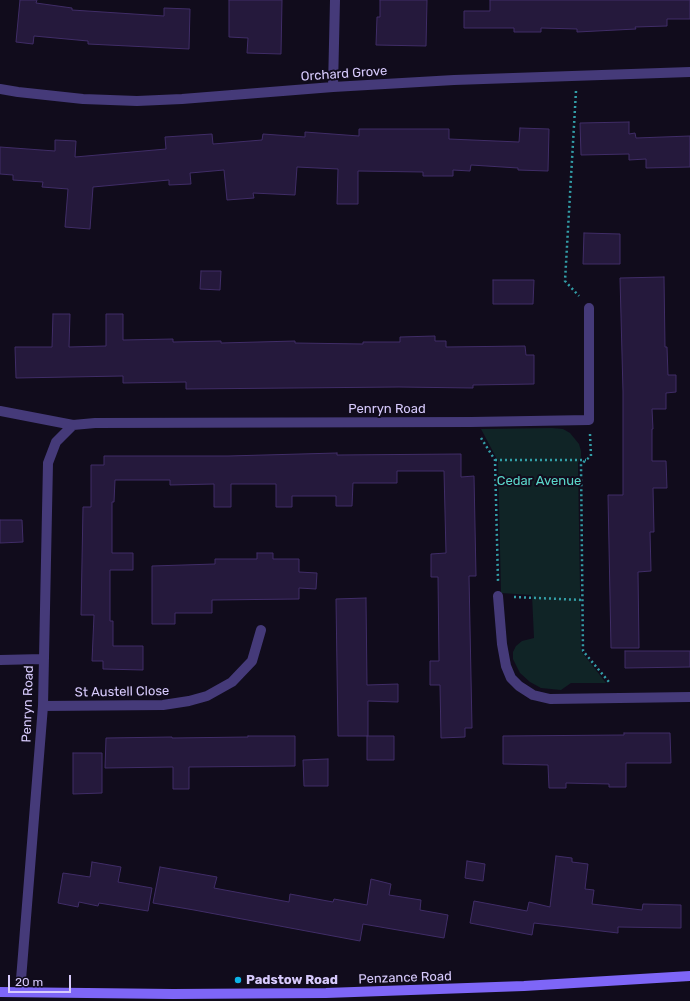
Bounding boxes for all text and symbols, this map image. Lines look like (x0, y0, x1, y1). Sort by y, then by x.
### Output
street label: Orchard Grove (300, 63, 388, 85)
street label: Penryn Road (348, 401, 426, 417)
park label: Cedar Avenue (497, 473, 581, 489)
street label: Penryn Road (19, 665, 37, 743)
street label: St Austell Close (75, 683, 169, 701)
scale bar (10, 967, 73, 993)
street label: Penzance Road (358, 969, 452, 987)
place label: Padstow Road (246, 972, 338, 988)
text: 20 m (15, 975, 43, 989)
marker: Padstow Road (233, 975, 243, 985)

